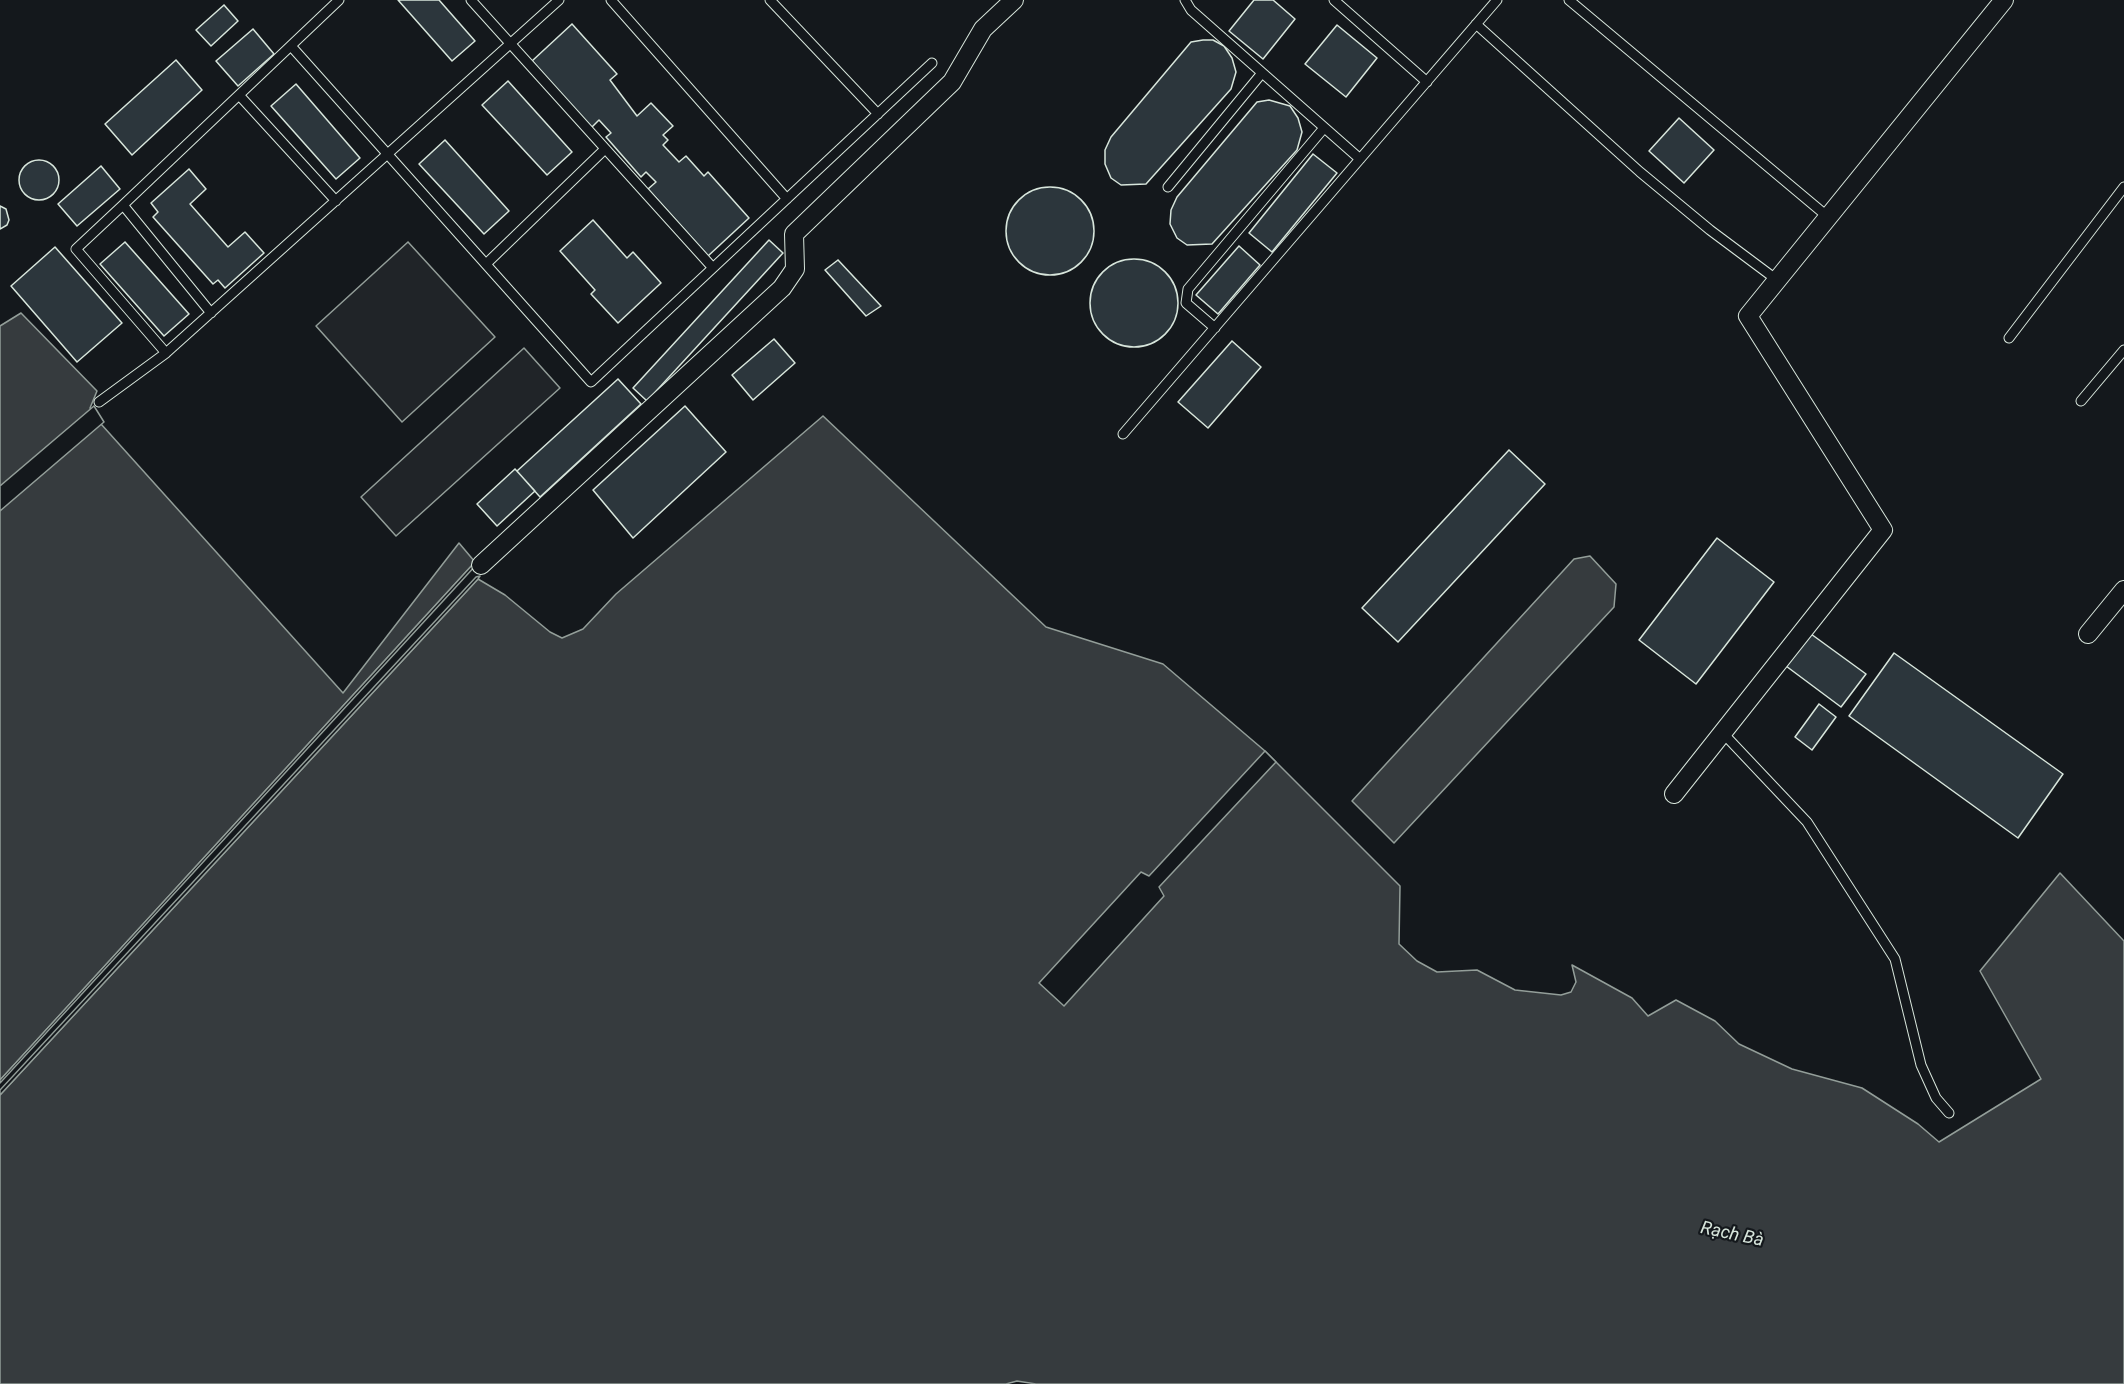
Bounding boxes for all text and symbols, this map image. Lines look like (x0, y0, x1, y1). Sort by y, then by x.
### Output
water label: Rạch Bà (1699, 1218, 1765, 1252)

